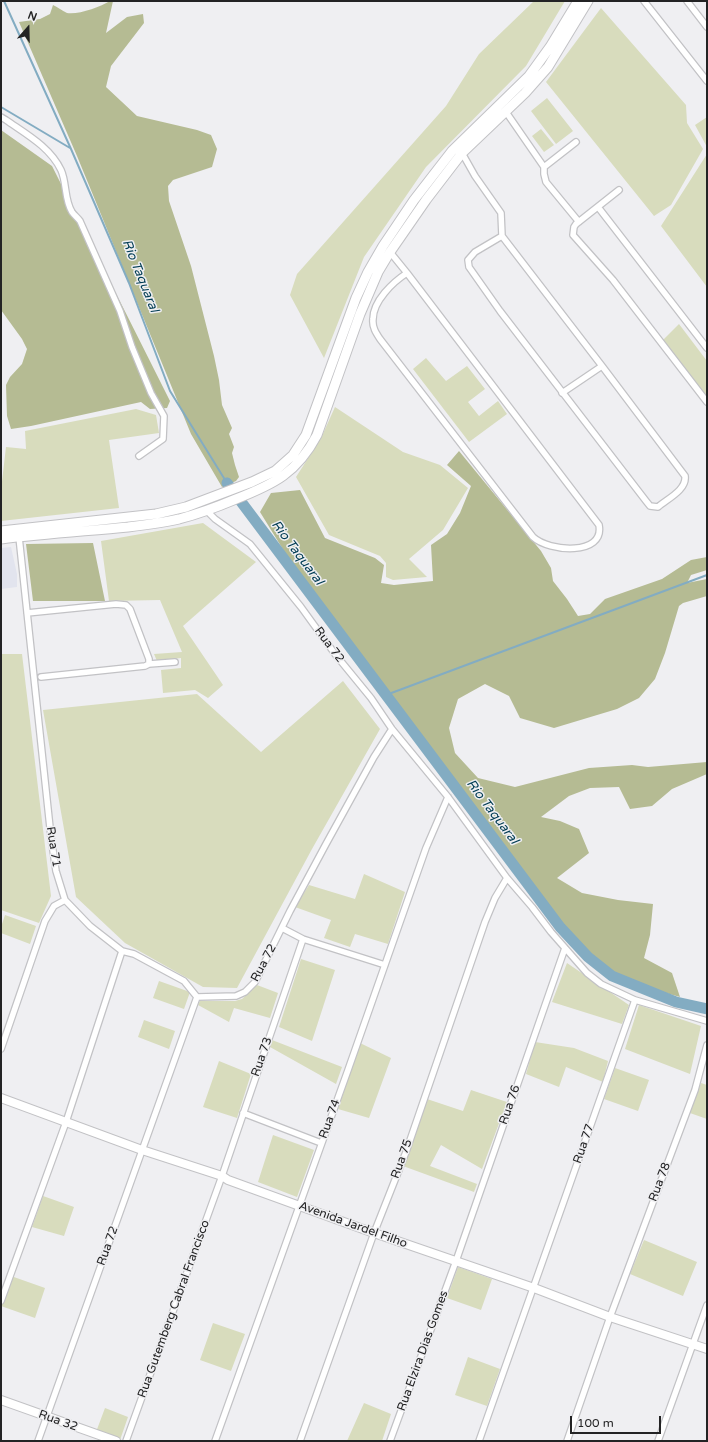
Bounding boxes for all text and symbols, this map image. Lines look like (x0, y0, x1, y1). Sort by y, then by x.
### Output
north arrow (8, 8, 48, 48)
text: N (26, 9, 39, 24)
water label: Rio Taquaral (118, 237, 162, 315)
water label: Rio Taquaral (268, 518, 326, 588)
street label: Rua 72 (311, 624, 347, 666)
water label: Rio Taquaral (463, 777, 521, 847)
street label: Rua 71 (43, 826, 63, 868)
street label: Rua 72 (248, 942, 280, 984)
street label: Rua 73 (249, 1035, 275, 1079)
street label: Rua 76 (497, 1083, 523, 1127)
street label: Rua 74 (316, 1097, 344, 1141)
street label: Rua 77 (571, 1122, 597, 1166)
street label: Rua 75 (388, 1137, 416, 1181)
street label: Rua 78 (646, 1160, 674, 1204)
street label: Avenida Jardel Filho (297, 1199, 409, 1251)
street label: Rua Gutemberg Cabral Francisco (135, 1218, 213, 1400)
street label: Rua 72 (94, 1224, 122, 1268)
street label: Rua Elzira Dias Gomes (394, 1289, 452, 1413)
street label: Rua 32 (36, 1407, 80, 1435)
scale bar (572, 1408, 663, 1434)
text: 100 m (577, 1416, 614, 1430)

